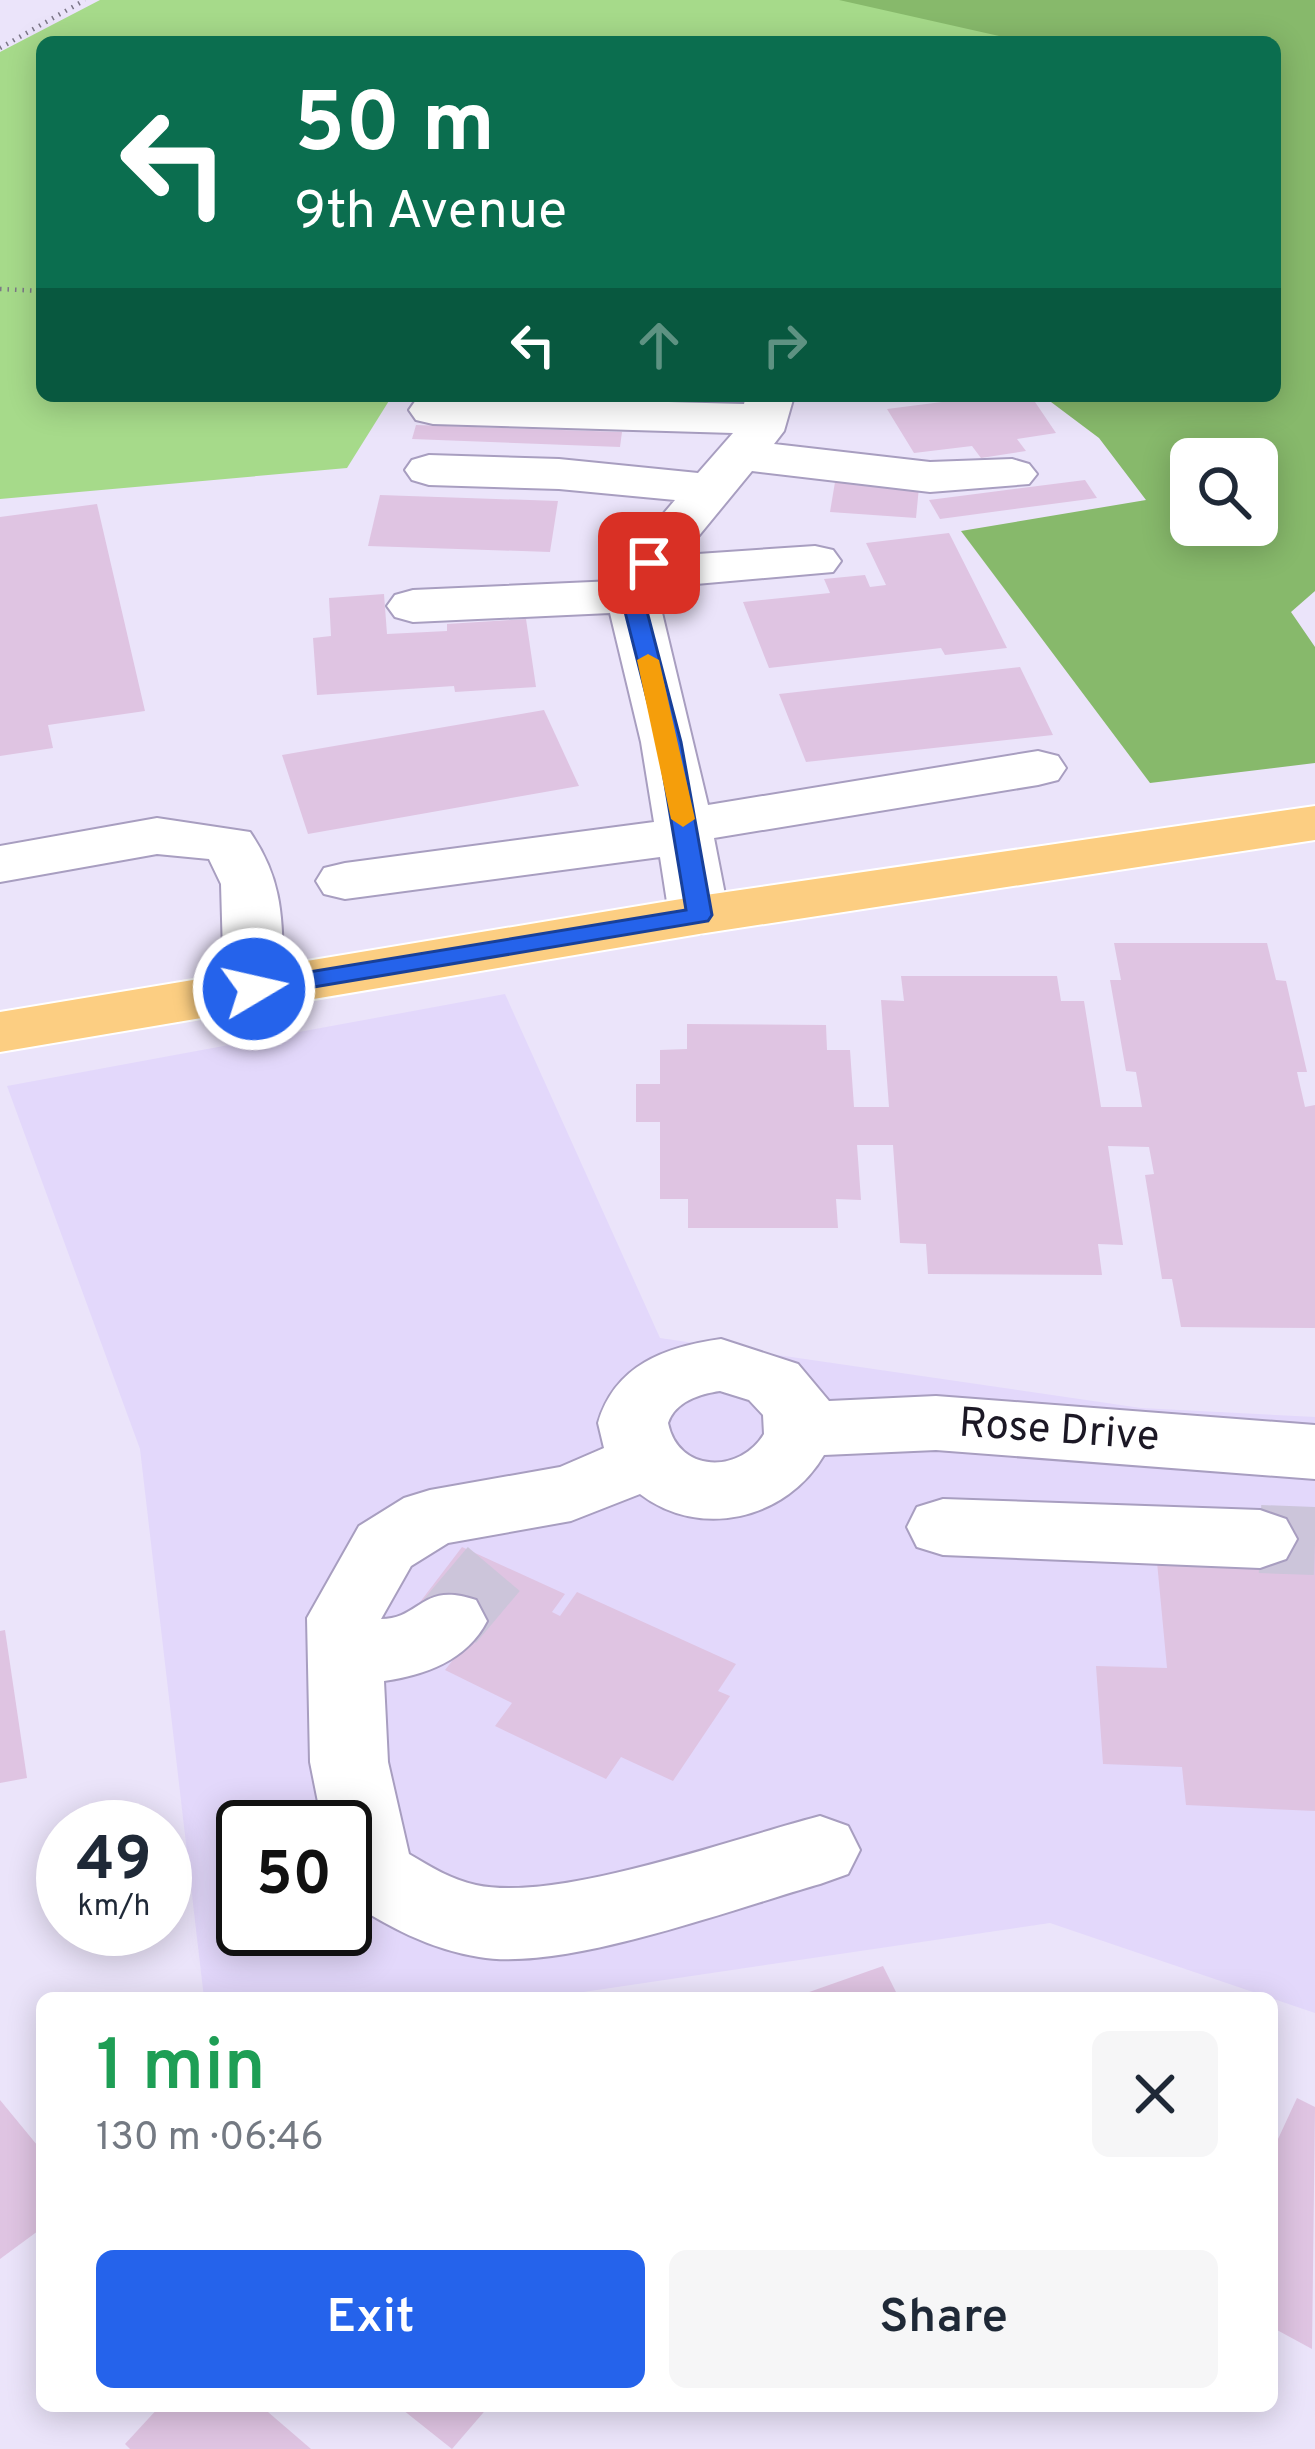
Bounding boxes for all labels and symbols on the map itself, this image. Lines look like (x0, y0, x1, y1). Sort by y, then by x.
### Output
pin (598, 512, 700, 614)
position arrow (191, 926, 317, 1052)
street label: Rose Drive (957, 1399, 1161, 1465)
speed limit sign: 50 (216, 1800, 372, 1956)

